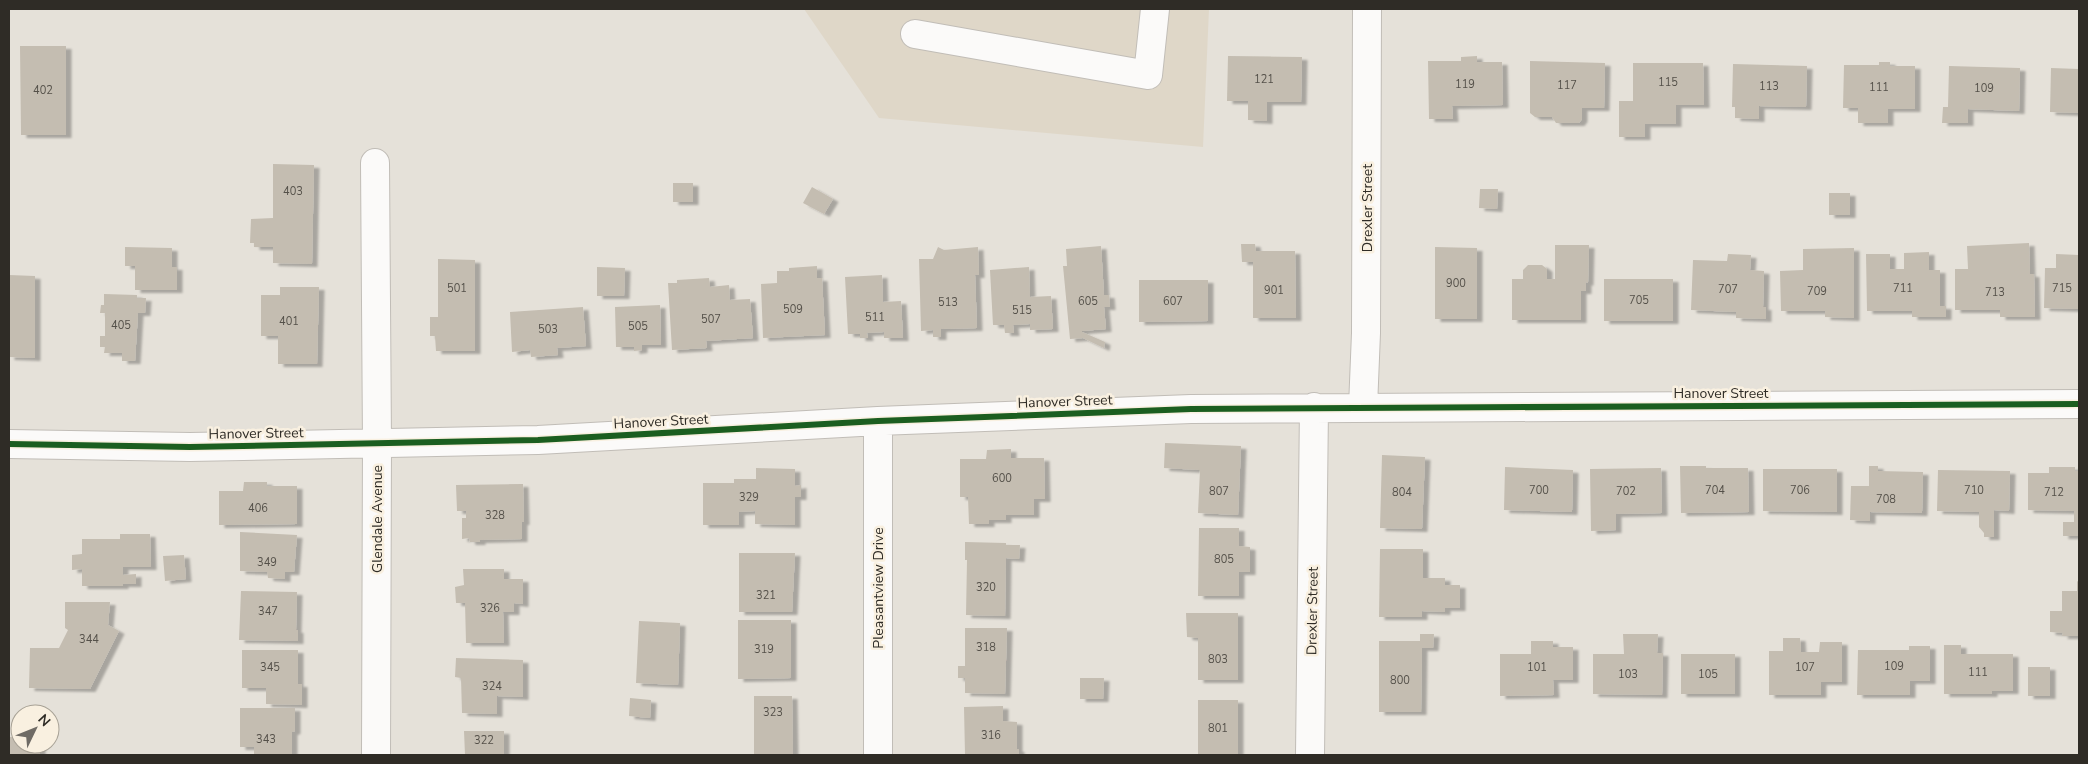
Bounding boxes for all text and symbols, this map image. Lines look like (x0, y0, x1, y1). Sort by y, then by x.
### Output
house number: 121 (1254, 72, 1274, 87)
house number: 115 (1658, 75, 1678, 90)
house number: 119 (1455, 77, 1475, 92)
house number: 117 (1557, 78, 1577, 93)
house number: 113 (1759, 79, 1779, 94)
house number: 111 (1869, 80, 1889, 95)
house number: 109 (1974, 81, 1994, 96)
house number: 402 (33, 83, 53, 98)
street label: Drexler Street (1358, 164, 1377, 252)
house number: 403 (283, 184, 303, 199)
house number: 900 (1446, 276, 1466, 291)
house number: 501 (447, 281, 467, 296)
house number: 711 (1893, 281, 1913, 296)
house number: 715 (2052, 281, 2072, 296)
house number: 707 (1718, 282, 1738, 297)
house number: 901 (1264, 283, 1284, 298)
house number: 709 (1807, 284, 1827, 299)
house number: 713 (1985, 285, 2005, 300)
house number: 705 (1629, 293, 1649, 308)
house number: 605 (1078, 294, 1098, 309)
house number: 607 (1163, 294, 1183, 309)
house number: 513 (938, 295, 958, 310)
house number: 509 (783, 302, 803, 317)
house number: 515 (1012, 303, 1032, 318)
house number: 511 (865, 310, 885, 325)
house number: 507 (701, 312, 721, 327)
house number: 401 (279, 314, 299, 329)
house number: 405 (111, 318, 131, 333)
house number: 505 (628, 319, 648, 334)
house number: 503 (538, 322, 558, 337)
street label: Hanover Street (1673, 384, 1769, 403)
street label: Hanover Street (1017, 390, 1113, 413)
street label: Hanover Street (613, 410, 709, 433)
street label: Hanover Street (208, 423, 304, 444)
street label: Glendale Avenue (368, 465, 387, 573)
house number: 600 (992, 471, 1012, 486)
house number: 700 (1529, 483, 1549, 498)
house number: 704 (1705, 483, 1725, 498)
house number: 706 (1790, 483, 1810, 498)
house number: 710 (1964, 483, 1984, 498)
house number: 807 (1209, 484, 1229, 499)
house number: 702 (1616, 484, 1636, 499)
house number: 804 (1392, 485, 1412, 500)
house number: 712 (2044, 485, 2064, 500)
house number: 329 (739, 490, 759, 505)
house number: 708 (1876, 492, 1896, 507)
house number: 406 (248, 501, 268, 516)
house number: 328 (485, 508, 505, 523)
street label: Pleasantview Drive (869, 527, 888, 649)
house number: 805 (1214, 552, 1234, 567)
house number: 349 (257, 555, 277, 570)
street label: Drexler Street (1302, 567, 1323, 655)
house number: 320 (976, 580, 996, 595)
house number: 321 (756, 588, 776, 603)
house number: 326 (480, 601, 500, 616)
house number: 347 (258, 604, 278, 619)
house number: 344 (79, 632, 99, 647)
house number: 318 (976, 640, 996, 655)
house number: 319 (754, 642, 774, 657)
house number: 803 (1208, 652, 1228, 667)
house number: 109 (1884, 659, 1904, 674)
house number: 345 (260, 660, 280, 675)
house number: 101 (1527, 660, 1547, 675)
house number: 107 (1795, 660, 1815, 675)
house number: 111 (1968, 665, 1988, 680)
house number: 103 (1618, 667, 1638, 682)
house number: 105 (1698, 667, 1718, 682)
house number: 800 (1390, 673, 1410, 688)
house number: 324 (482, 679, 502, 694)
north arrow (10, 704, 60, 754)
house number: 323 (763, 705, 783, 720)
text: N (34, 710, 55, 731)
house number: 801 (1208, 721, 1228, 736)
house number: 316 (981, 728, 1001, 743)
house number: 343 (256, 732, 276, 747)
house number: 322 (474, 733, 494, 748)

